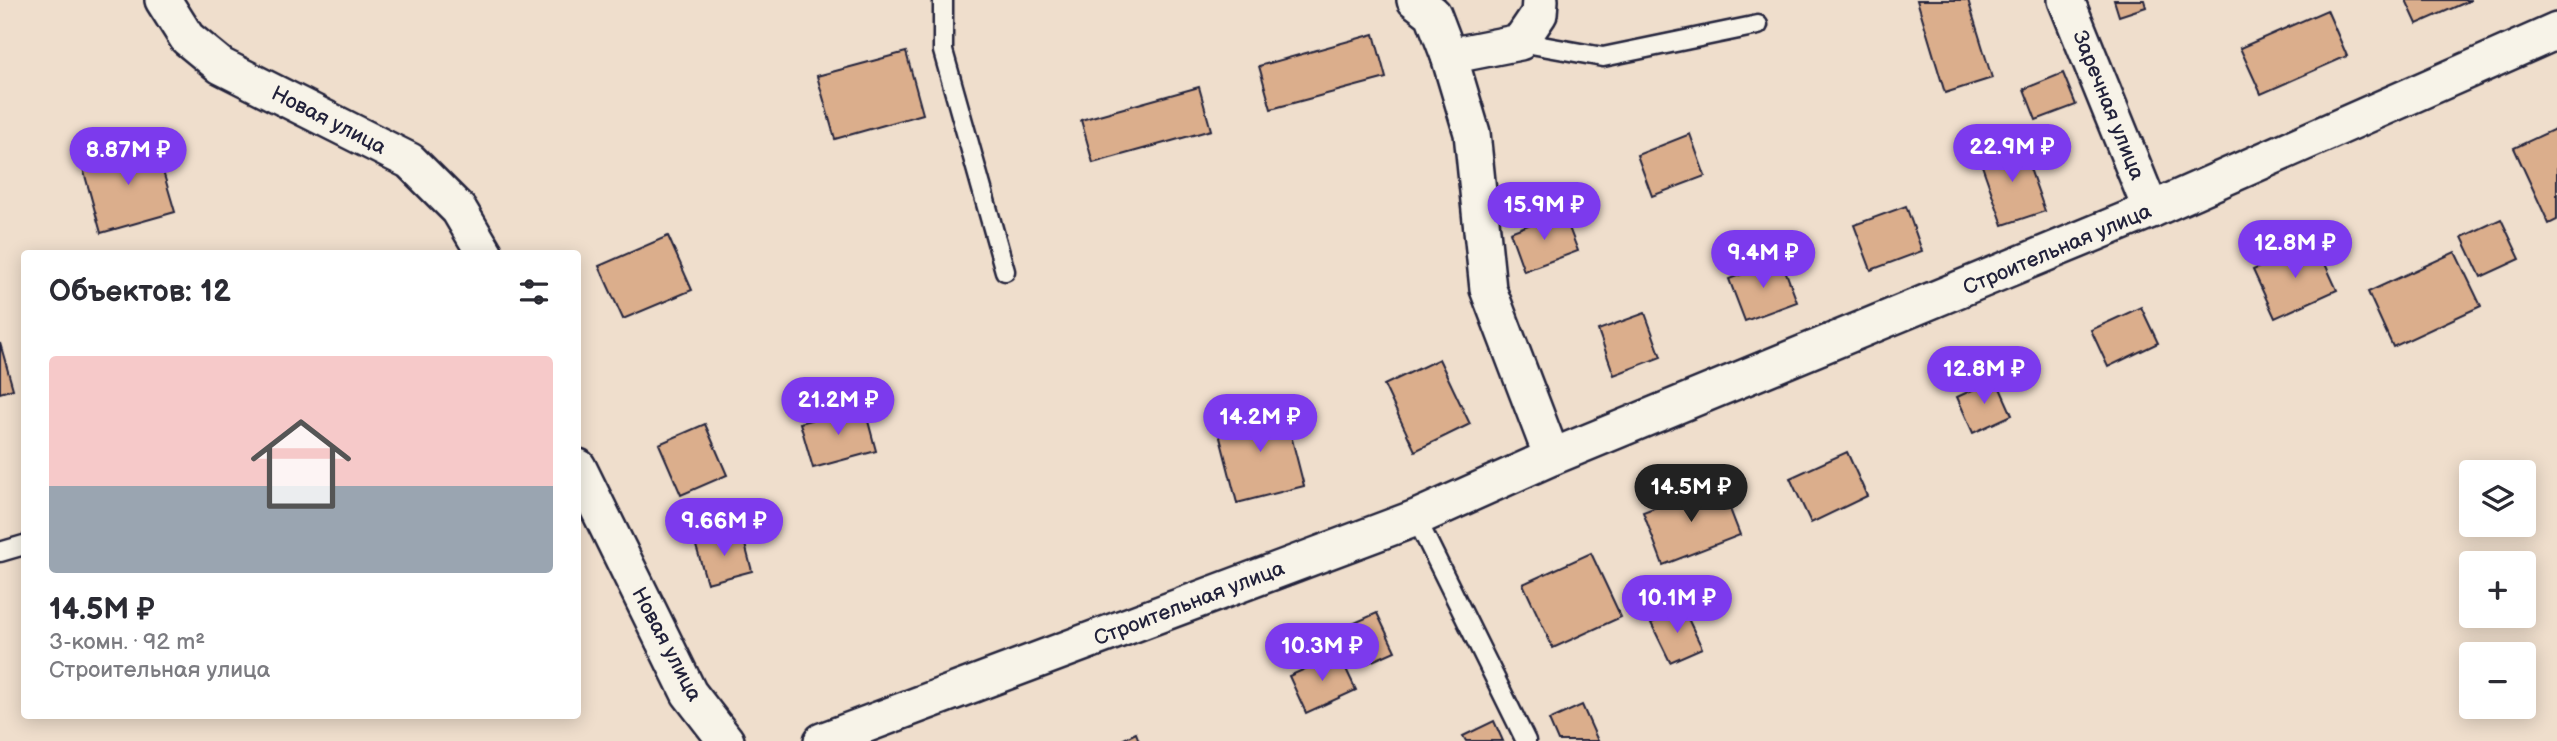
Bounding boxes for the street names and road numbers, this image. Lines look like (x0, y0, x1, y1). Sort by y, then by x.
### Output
street label: Заречная улица (2067, 27, 2150, 184)
street label: Новая улица (267, 81, 391, 160)
street label: Строительная улица (1959, 198, 2156, 300)
street label: Строительная улица (1090, 555, 1289, 651)
street label: Новая улица (626, 583, 707, 706)

